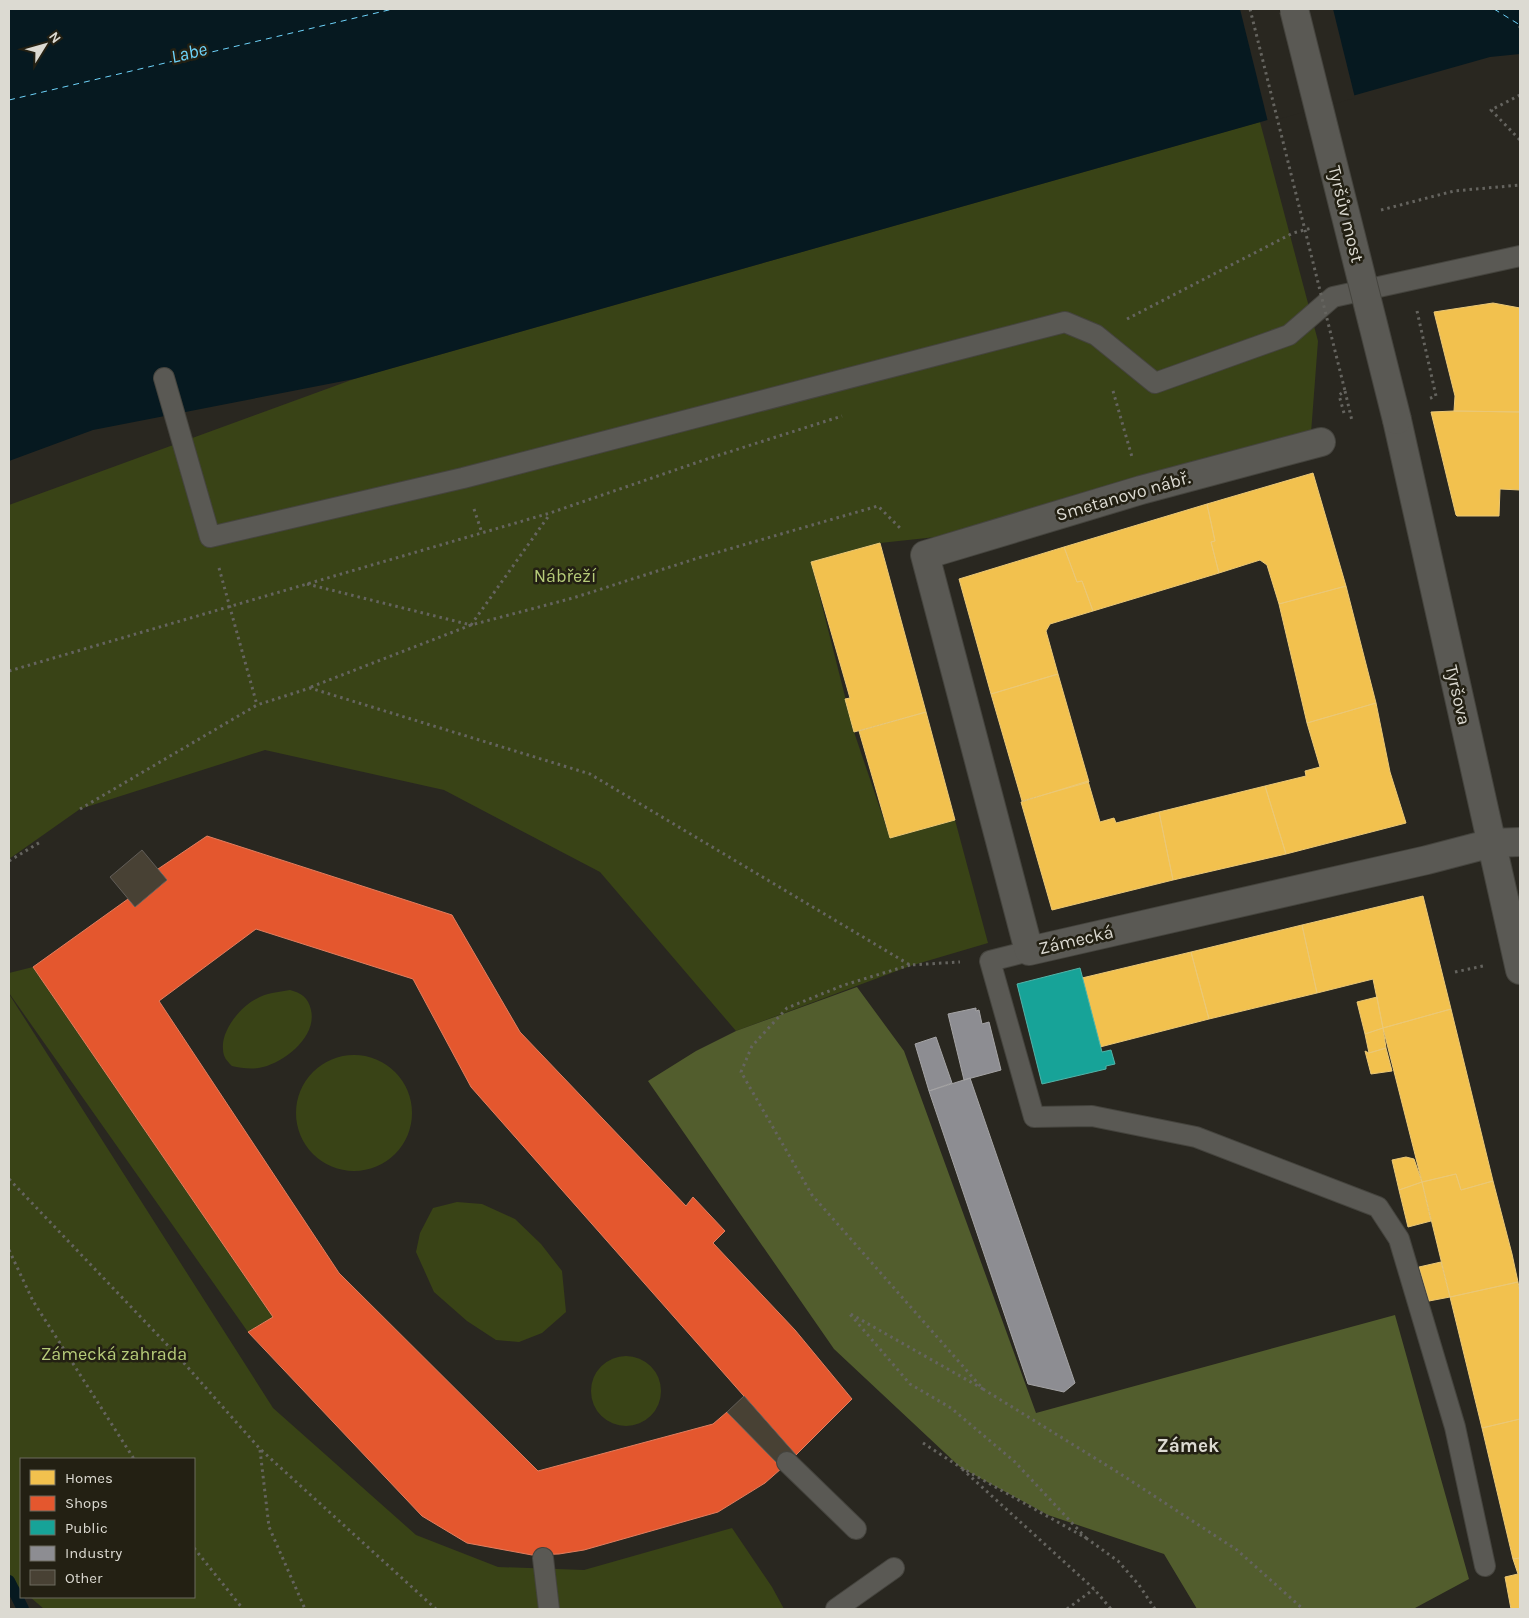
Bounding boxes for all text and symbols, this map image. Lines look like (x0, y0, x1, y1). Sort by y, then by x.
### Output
north arrow (20, 20, 70, 70)
text: N (45, 28, 65, 47)
water label: Labe (169, 38, 209, 68)
street label: Tyršův most (1323, 163, 1369, 265)
street label: Smetanovo nábř. (1053, 466, 1193, 526)
park label: Nábřeží (534, 565, 597, 587)
street label: Tyršova (1440, 663, 1476, 727)
street label: Zámecká (1037, 921, 1115, 959)
park label: Zámecká zahrada (41, 1343, 187, 1365)
district label: Zámek (1157, 1435, 1219, 1457)
legend (20, 1458, 195, 1598)
text: Homes (65, 1469, 113, 1487)
text: Shops (65, 1494, 108, 1512)
text: Public (65, 1519, 108, 1537)
text: Industry (65, 1544, 122, 1562)
text: Other (65, 1569, 103, 1587)

